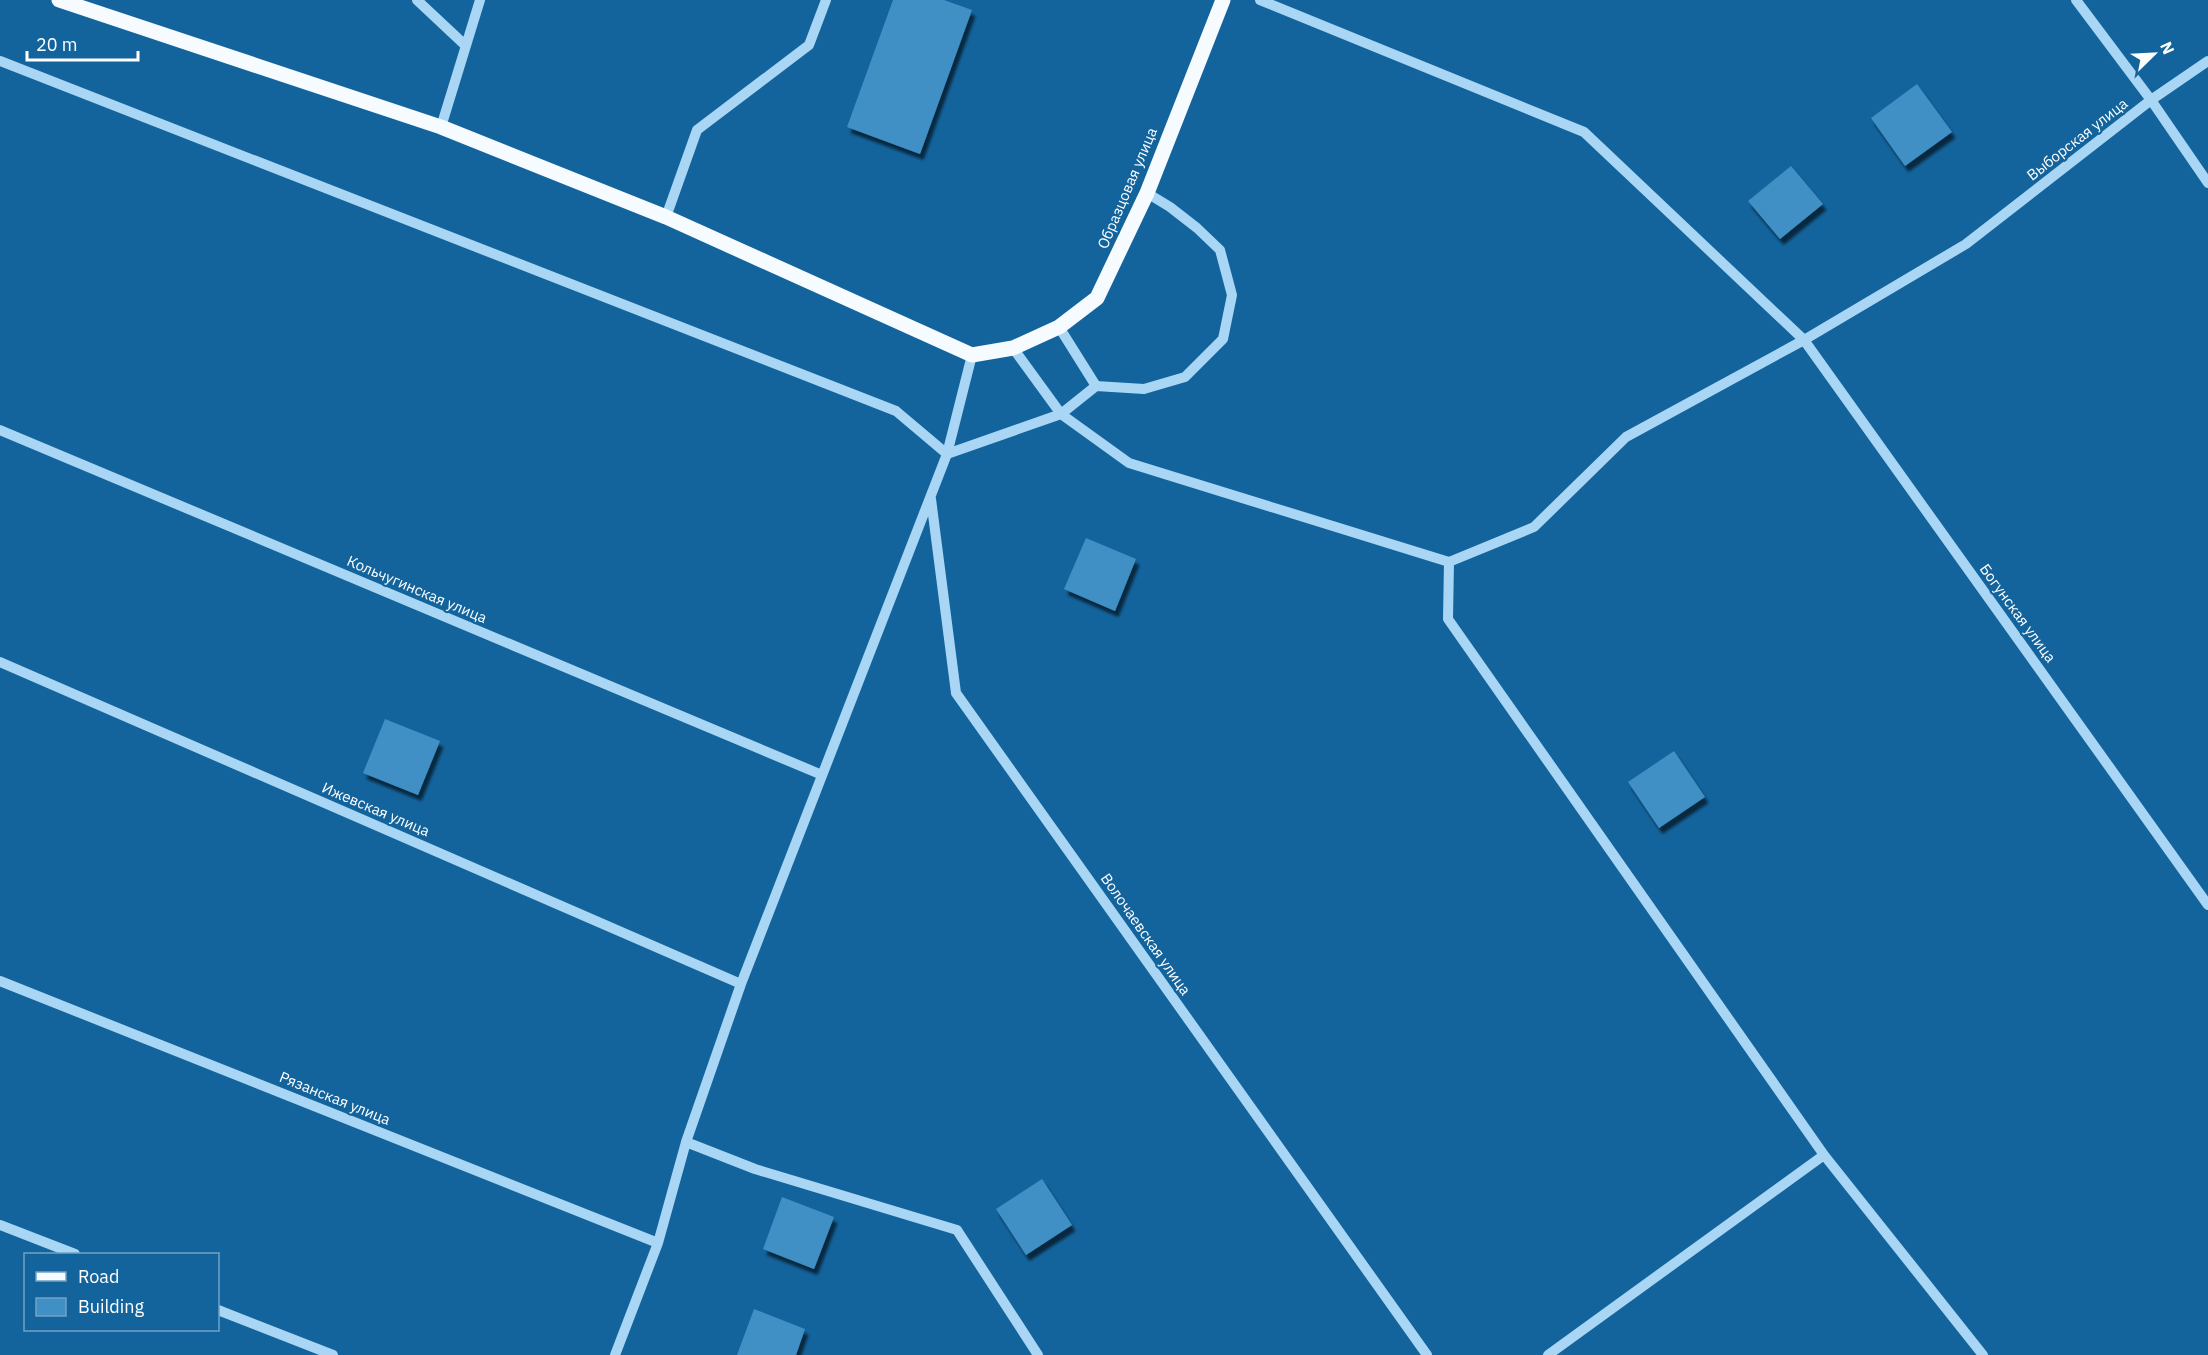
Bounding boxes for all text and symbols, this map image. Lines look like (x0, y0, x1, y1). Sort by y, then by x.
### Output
scale bar (27, 24, 138, 62)
north arrow (2124, 24, 2184, 84)
text: 20 m (36, 33, 78, 56)
text: N (2156, 39, 2179, 57)
street label: Выборская улица (2023, 94, 2131, 184)
street label: Образцовая улица (1093, 124, 1161, 252)
street label: Кольчугинская улица (344, 551, 490, 627)
street label: Богунская улица (1976, 560, 2060, 666)
street label: Ижевская улица (319, 778, 433, 840)
street label: Волочаевская улица (1097, 869, 1195, 999)
street label: Рязанская улица (277, 1067, 393, 1129)
legend (24, 1253, 219, 1331)
text: Road (78, 1265, 119, 1288)
text: Building (78, 1295, 145, 1318)

